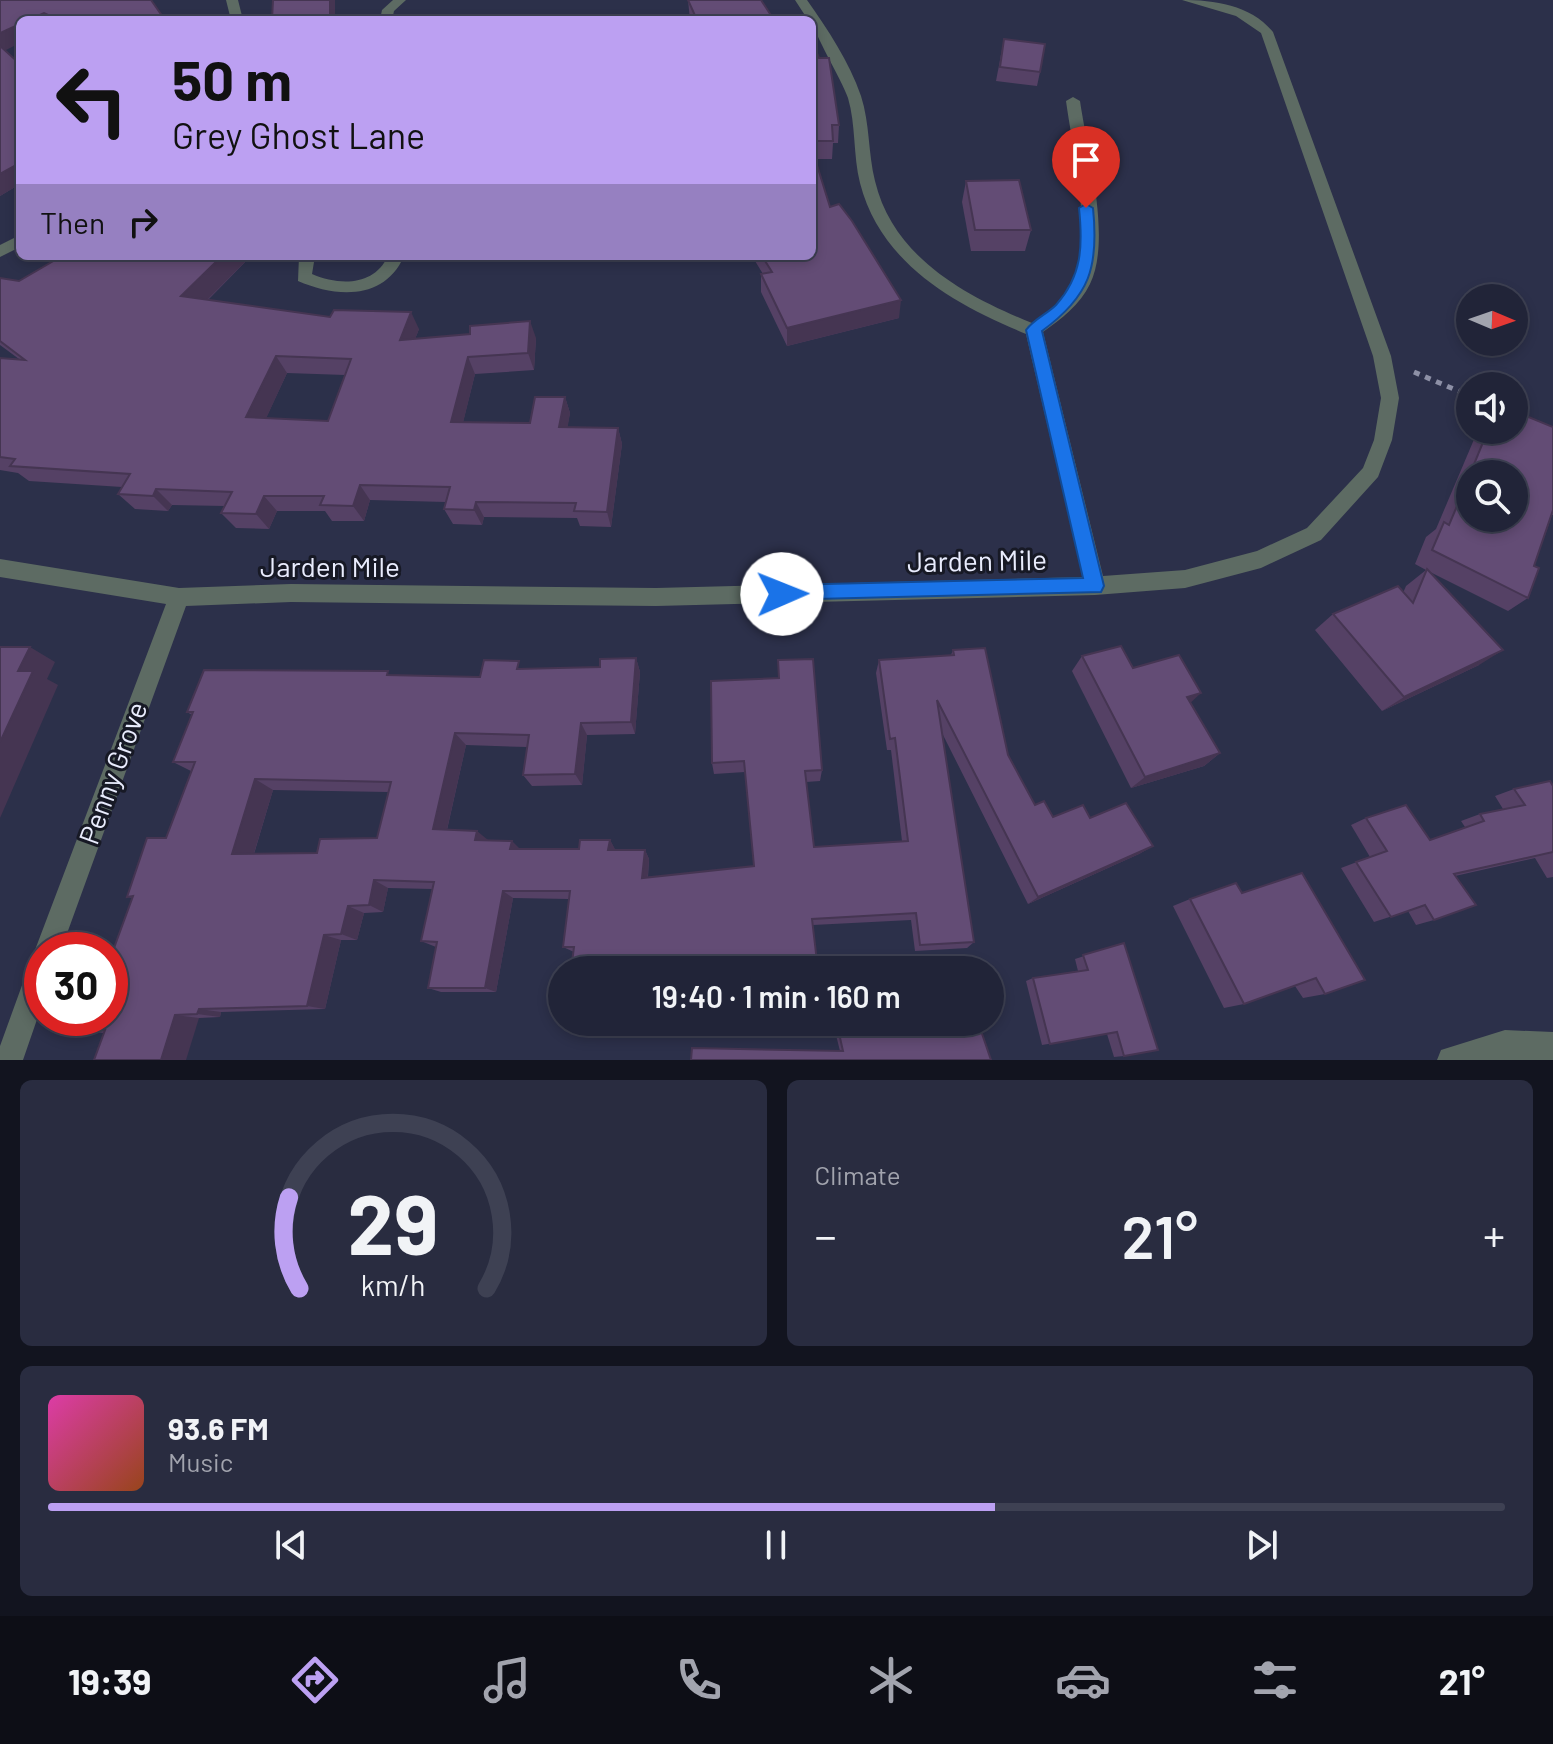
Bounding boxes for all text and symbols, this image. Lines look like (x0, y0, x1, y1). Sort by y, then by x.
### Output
text: 50 m (172, 45, 292, 112)
icon: left (40, 48, 144, 152)
text: Grey Ghost Lane (172, 113, 425, 156)
pin (1052, 126, 1120, 208)
icon: arrive (1064, 138, 1108, 182)
icon: right (121, 200, 165, 244)
text: Then (40, 204, 105, 240)
north arrow (1456, 284, 1528, 356)
map controls (1456, 284, 1528, 532)
button: sound (1456, 372, 1528, 444)
button: search (1456, 460, 1528, 532)
street label: Jarden Mile (907, 542, 1047, 578)
street label: Jarden Mile (260, 549, 400, 583)
position arrow (740, 552, 824, 636)
street label: Penny Grove (71, 697, 154, 849)
speed limit sign: 30 (24, 932, 128, 1036)
text: 19:40 · 1 min · 160 m (652, 978, 901, 1014)
text: Climate (815, 1159, 901, 1190)
text: 29 (348, 1172, 439, 1272)
text: 21° (1122, 1199, 1198, 1271)
text: − (815, 1208, 837, 1261)
text: + (1483, 1208, 1505, 1261)
text: km/h (361, 1267, 426, 1302)
text: 93.6 FM (168, 1410, 269, 1446)
text: Music (168, 1446, 233, 1477)
icon: previous (269, 1523, 313, 1567)
icon: pause (754, 1523, 798, 1567)
icon: next (1240, 1523, 1284, 1567)
icon: directions (287, 1652, 343, 1708)
icon: music (479, 1652, 535, 1708)
icon: phone (671, 1652, 727, 1708)
icon: climate (863, 1652, 919, 1708)
icon: car (1055, 1652, 1111, 1708)
icon: filters (1247, 1652, 1303, 1708)
text: 19:39 (68, 1659, 151, 1702)
text: 21° (1439, 1659, 1485, 1702)

